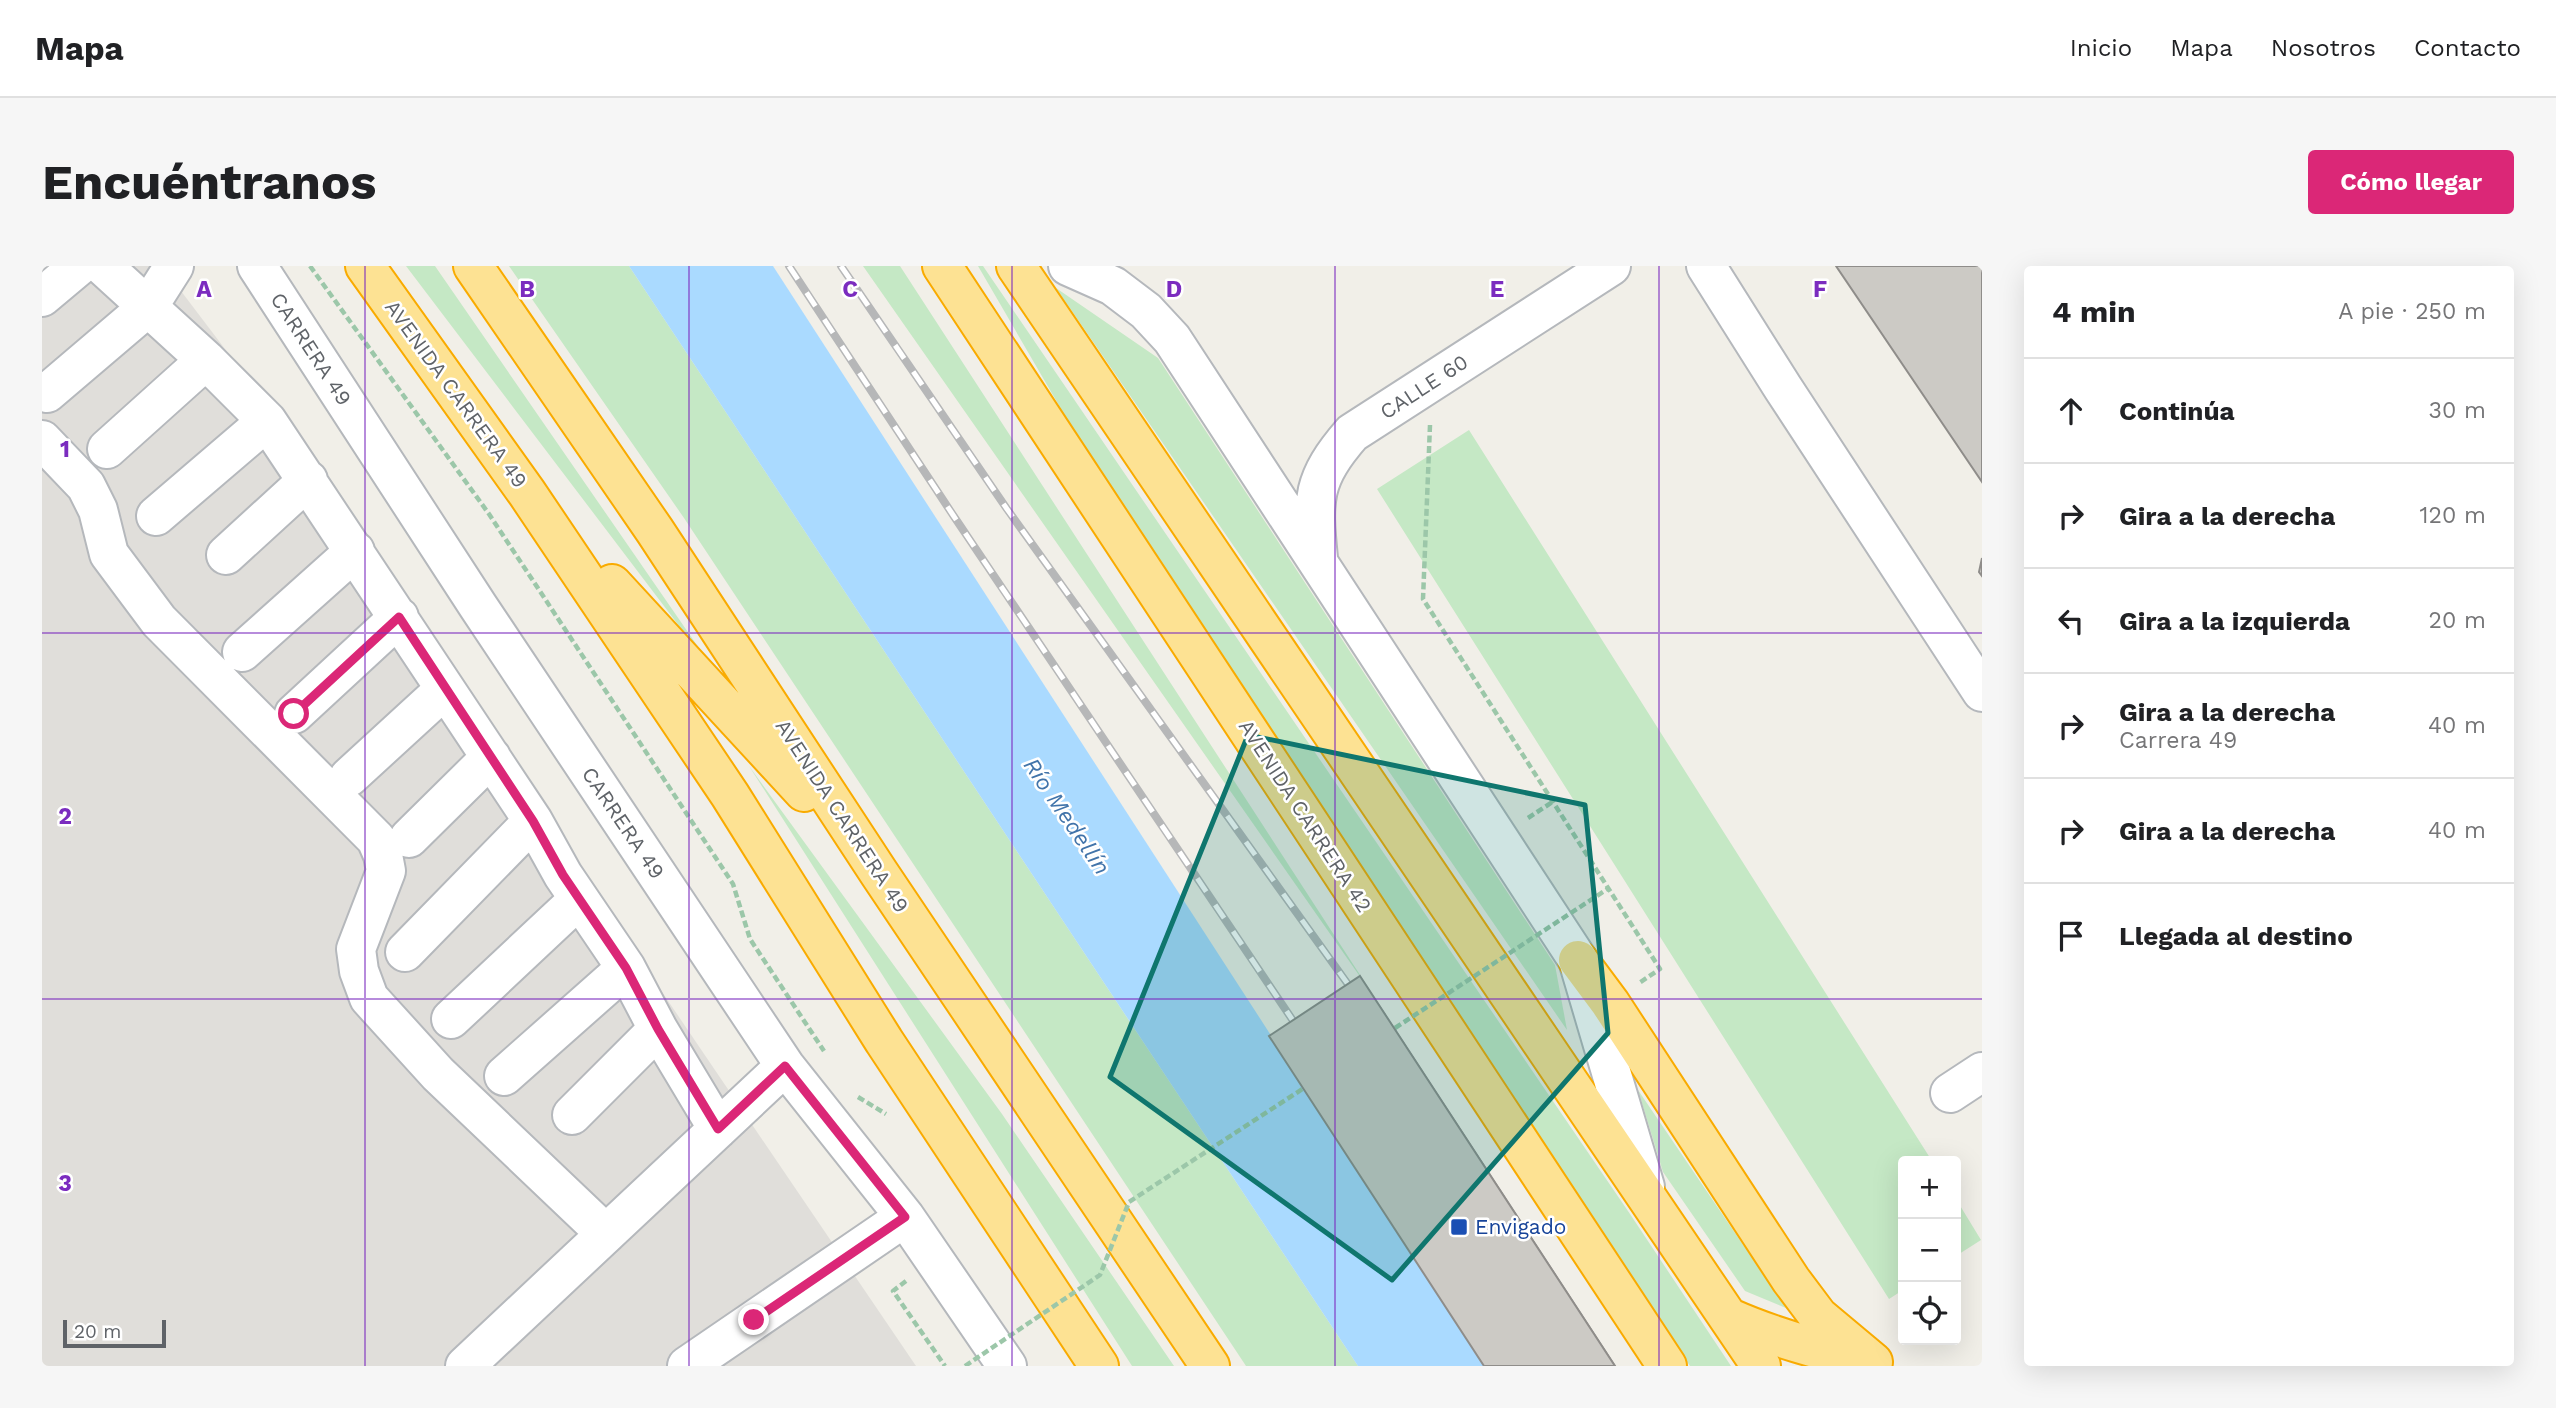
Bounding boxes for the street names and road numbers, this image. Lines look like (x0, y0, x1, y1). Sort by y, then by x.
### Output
street label: CARRERA 49 (266, 288, 357, 410)
street label: AVENIDA CARRERA 49 (380, 295, 533, 492)
street label: CALLE 60 (1375, 349, 1472, 424)
street label: AVENIDA CARRERA 49 (770, 714, 914, 917)
street label: AVENIDA CARRERA 42 (1234, 715, 1377, 917)
street label: CARRERA 49 (577, 762, 670, 883)

